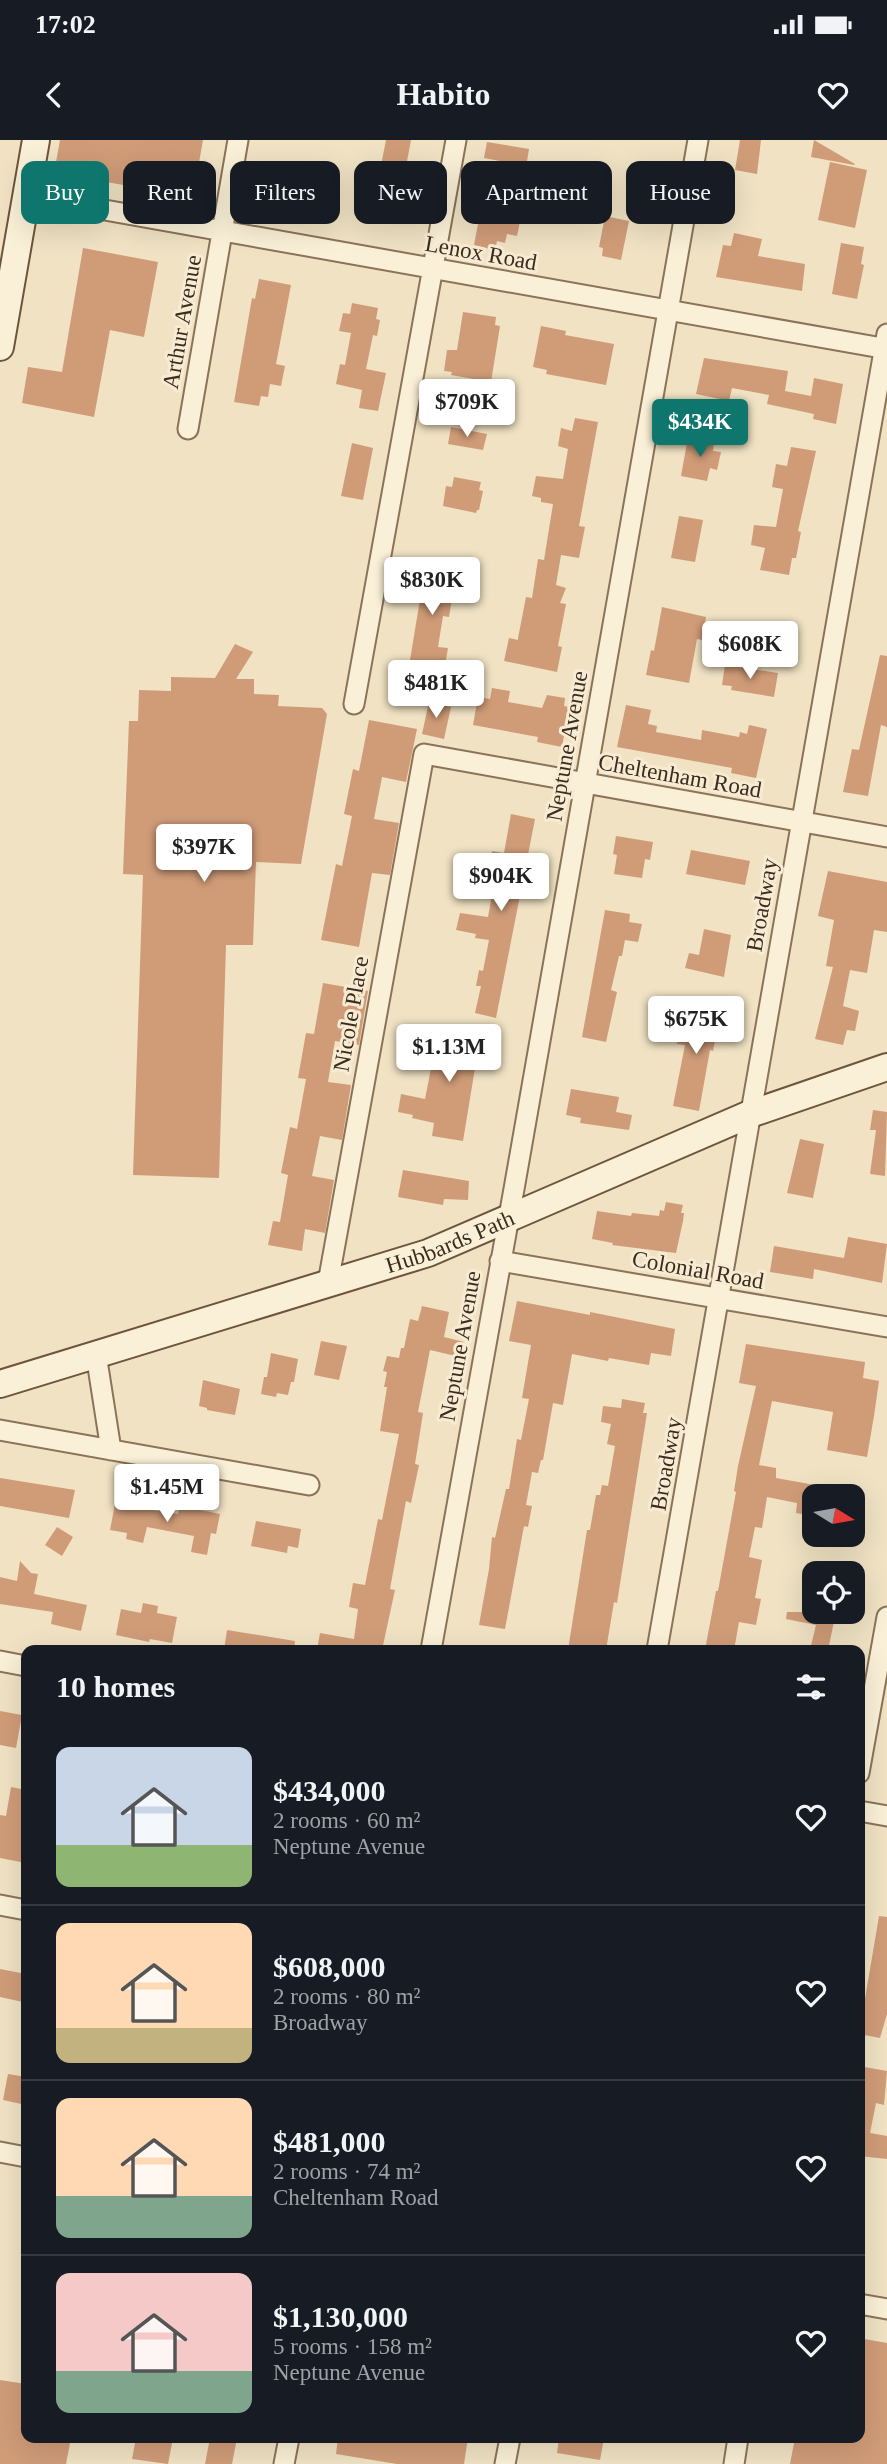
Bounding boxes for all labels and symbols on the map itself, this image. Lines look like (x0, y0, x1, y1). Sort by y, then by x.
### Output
street label: Lenox Road (423, 231, 539, 275)
street label: Arthur Avenue (158, 253, 206, 391)
pin: $709K (418, 380, 516, 439)
pin: $434K (651, 400, 749, 459)
pin: $830K (383, 558, 481, 617)
pin: $608K (701, 622, 799, 681)
pin: $481K (387, 660, 485, 720)
street label: Neptune Avenue (541, 669, 593, 823)
street label: Cheltenham Road (596, 749, 764, 803)
pin: $397K (155, 824, 253, 884)
pin: $904K (452, 854, 550, 913)
street label: Broadway (741, 856, 783, 954)
street label: Nicole Place (329, 954, 373, 1074)
pin: $675K (647, 996, 745, 1056)
pin: $1.13M (392, 1024, 506, 1084)
street label: Hubbards Path (383, 1205, 518, 1278)
street label: Colonial Road (630, 1246, 766, 1294)
street label: Neptune Avenue (434, 1269, 486, 1423)
street label: Broadway (645, 1415, 687, 1513)
pin: $1.45M (110, 1464, 224, 1524)
north arrow (802, 1484, 864, 1547)

